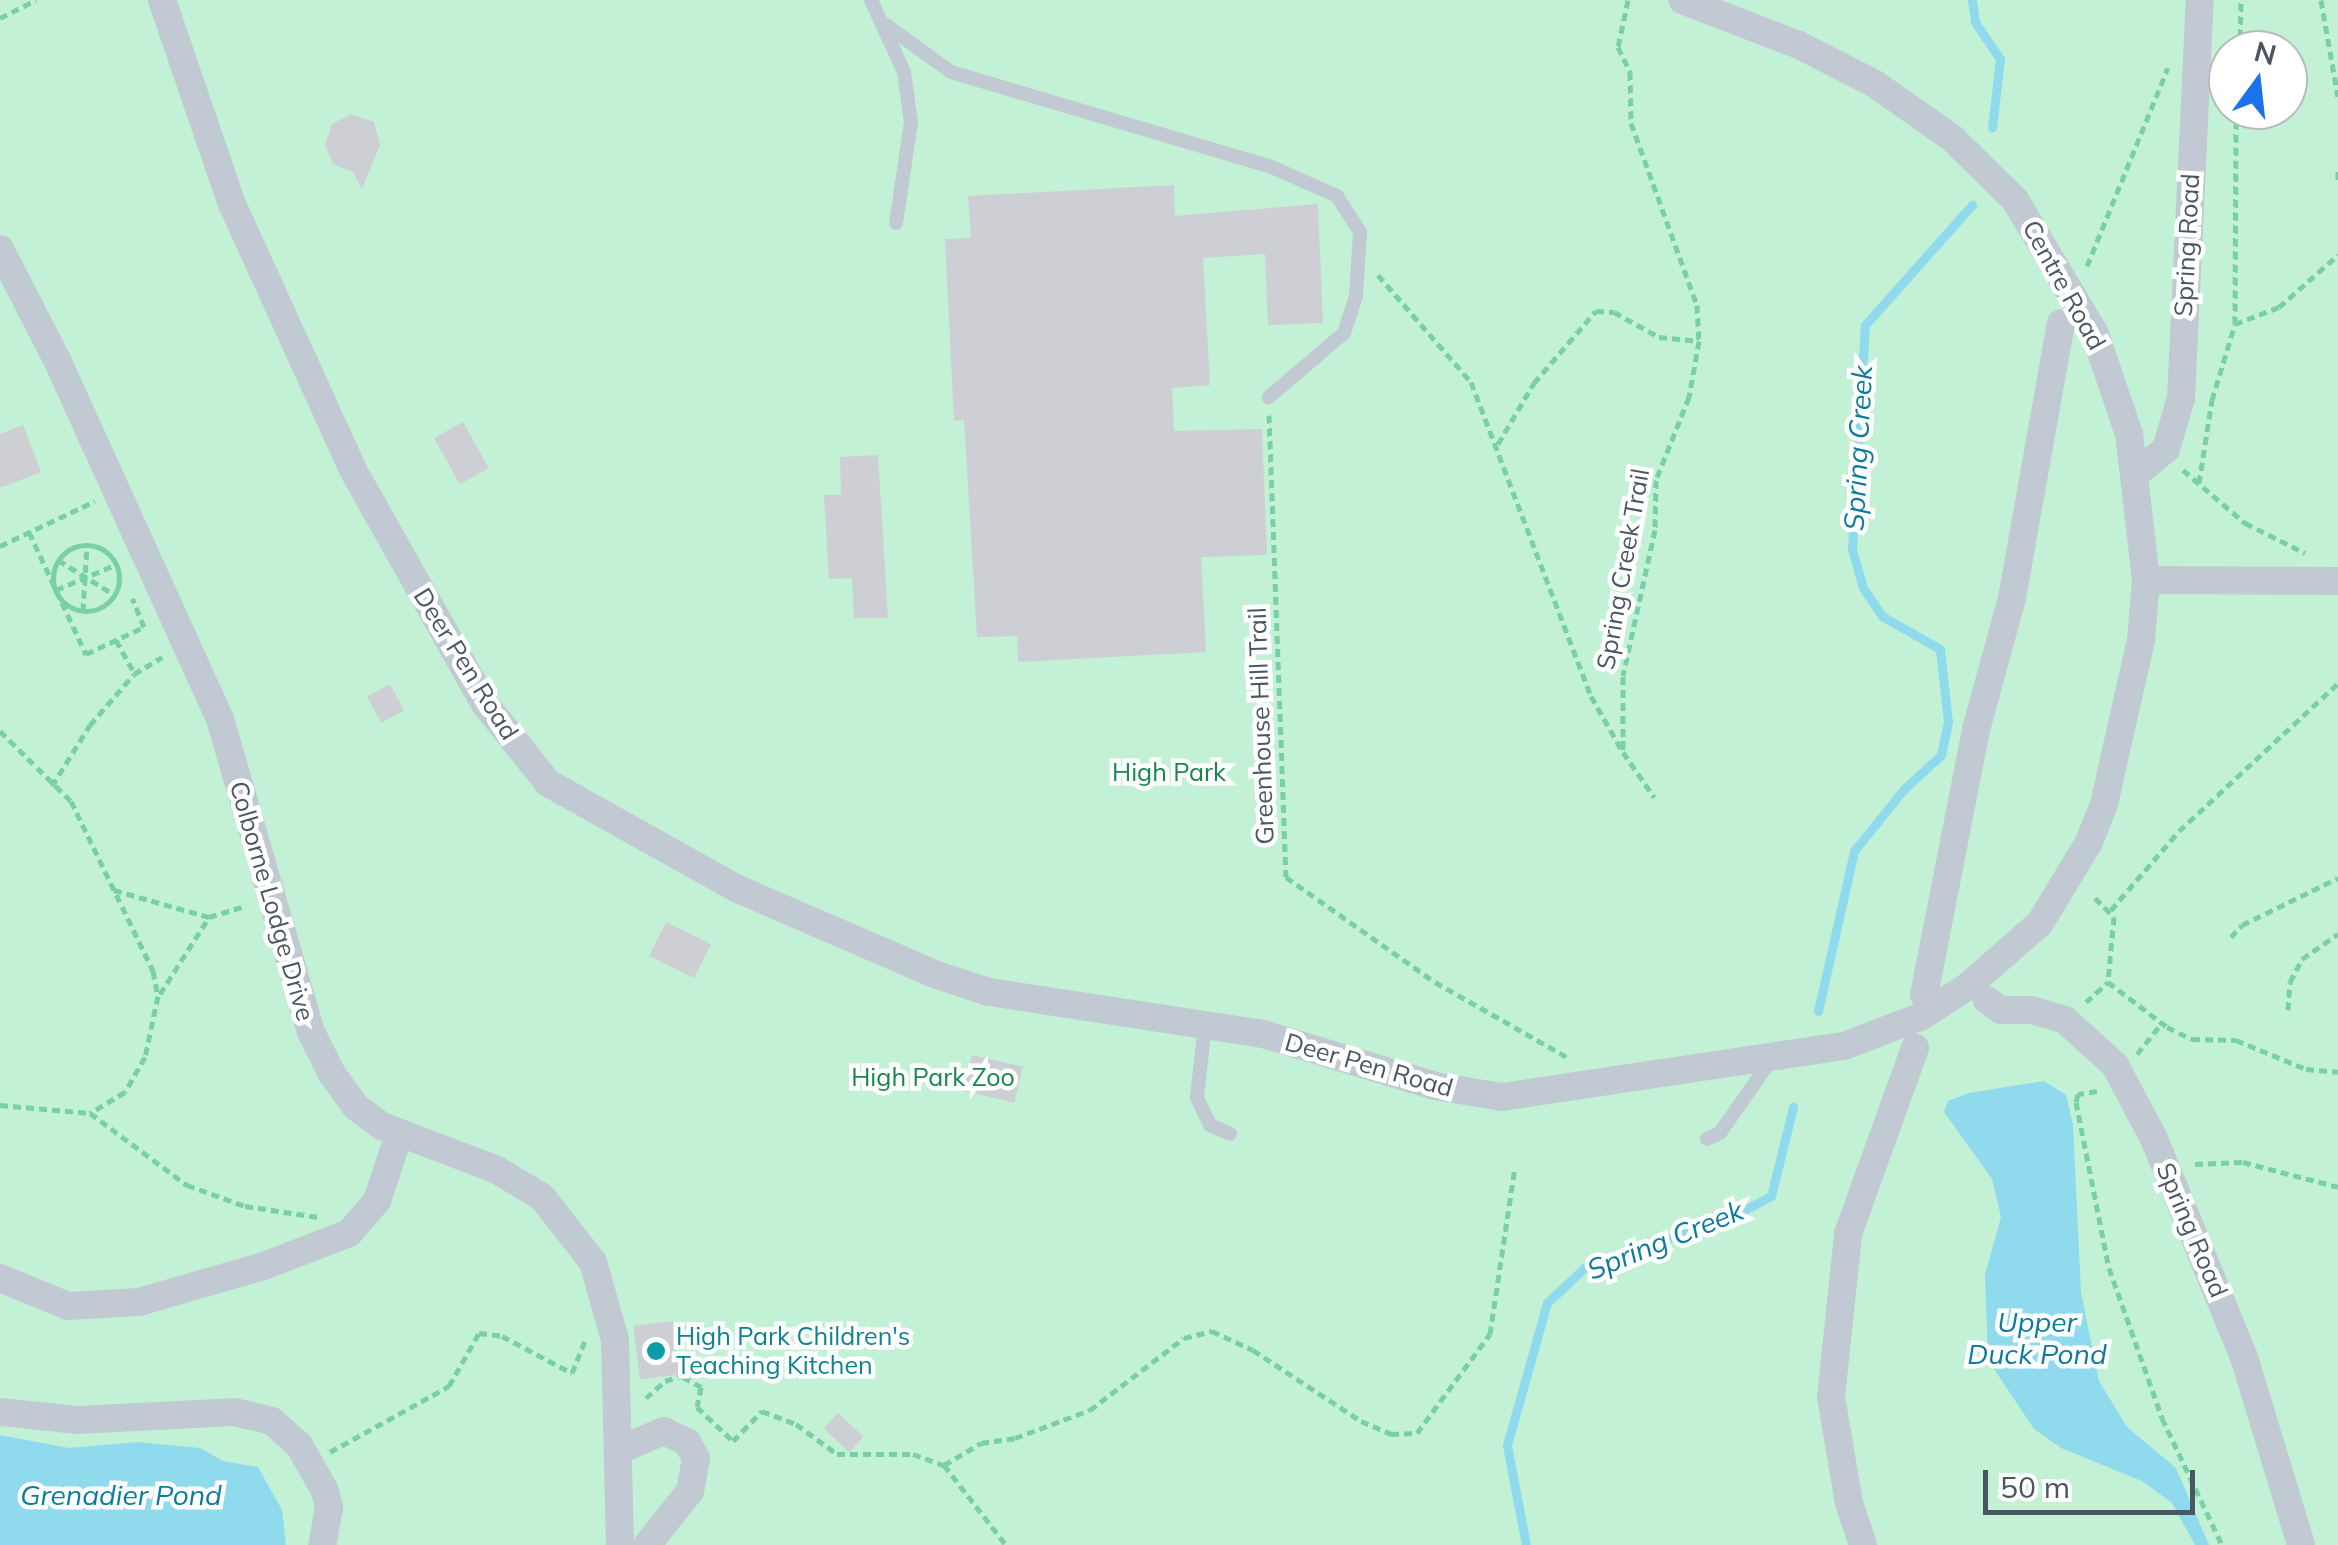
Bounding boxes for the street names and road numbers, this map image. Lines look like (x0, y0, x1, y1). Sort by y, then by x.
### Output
street label: Spring Road (2168, 173, 2206, 317)
street label: Centre Road (2016, 215, 2112, 355)
street label: Spring Creek Trail (1591, 466, 1655, 672)
street label: Deer Pen Road (407, 583, 525, 745)
street label: Greenhouse Hill Trail (1242, 607, 1280, 845)
street label: Colborne Lodge Drive (223, 778, 321, 1024)
street label: Deer Pen Road (1282, 1027, 1456, 1103)
street label: Spring Road (2150, 1158, 2234, 1302)

